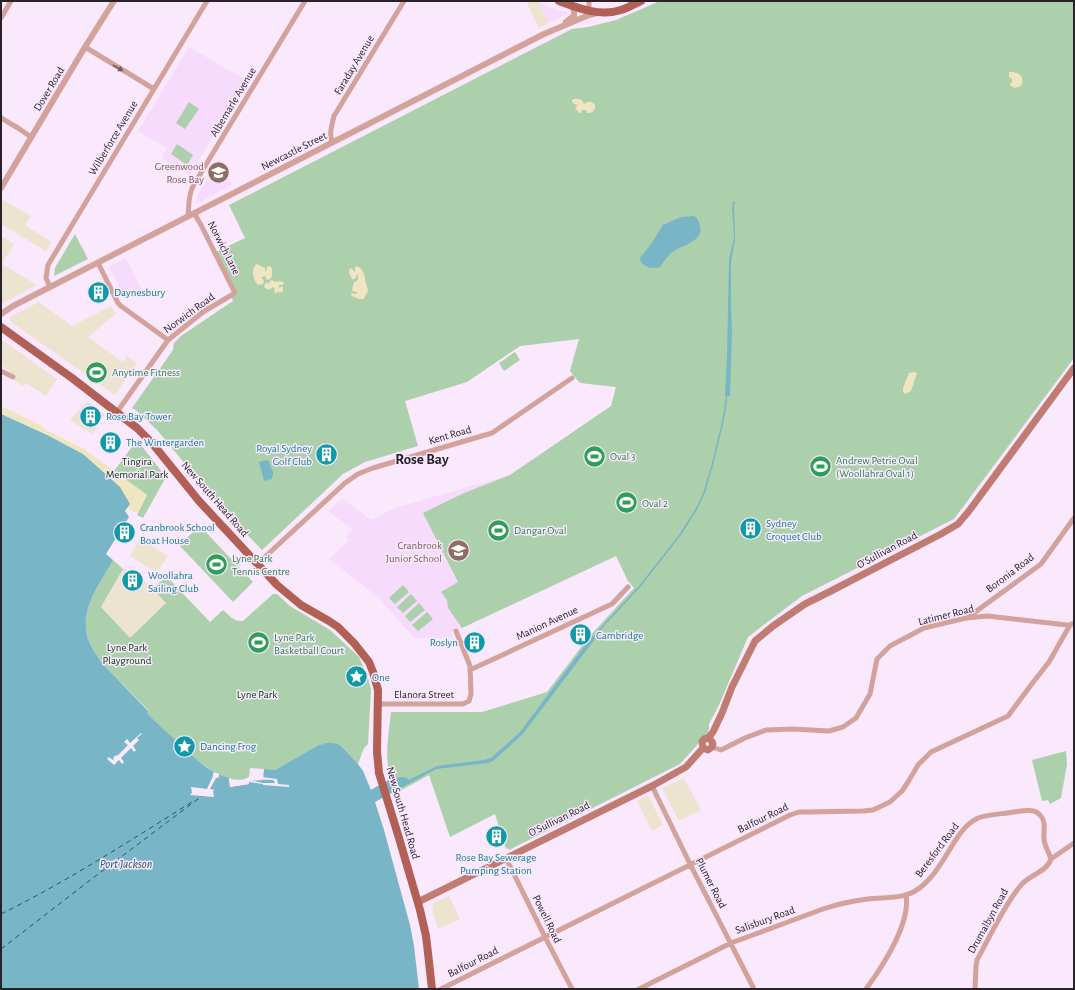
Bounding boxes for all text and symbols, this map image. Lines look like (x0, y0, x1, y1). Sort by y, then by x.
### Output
street label: Faraday Avenue (332, 33, 376, 97)
one-way arrow (112, 64, 124, 71)
street label: Dover Road (32, 65, 67, 113)
street label: Albemarle Avenue (208, 65, 258, 139)
street label: Wilberforce Avenue (86, 99, 140, 177)
street label: Newcastle Street (259, 130, 329, 172)
school or university icon: Greenwood Rose Bay (206, 159, 232, 185)
place label: Greenwood Rose Bay (155, 161, 204, 185)
street label: Norwich Lane (206, 219, 242, 277)
building icon: Daynesbury (86, 279, 112, 305)
place label: Daynesbury (114, 287, 165, 298)
street label: Norwich Road (161, 291, 217, 335)
sports icon: Anytime Fitness (83, 359, 109, 385)
place label: Anytime Fitness (112, 367, 180, 378)
building icon: Rose Bay Tower (77, 403, 103, 429)
place label: Rose Bay Tower (106, 411, 172, 422)
street label: Kent Road (427, 424, 473, 446)
building icon: The Wintergarden (98, 429, 124, 455)
place label: The Wintergarden (126, 437, 204, 448)
building icon: Royal Sydney Golf Club (314, 441, 340, 467)
place label: Royal Sydney Golf Club (256, 443, 312, 467)
sports icon: Oval 3 (582, 443, 608, 469)
place label: Oval 3 (610, 451, 636, 462)
district label: Rose Bay (395, 452, 449, 467)
sports icon: Andrew Petrie Oval (Woollahra Oval 1) (808, 453, 834, 479)
place label: Andrew Petrie Oval (Woollahra Oval 1) (836, 455, 918, 479)
park label: Tingira Memorial Park (106, 456, 168, 480)
street label: New South Head Road (180, 459, 251, 539)
sports icon: Oval 2 (614, 490, 640, 516)
place label: Oval 2 (642, 498, 668, 509)
building icon: Sydney Croquet Club (737, 516, 763, 542)
sports icon: Dangar Oval (486, 517, 512, 543)
place label: Sydney Croquet Club (766, 518, 822, 542)
building icon: Cranbrook School Boat House (112, 520, 138, 546)
place label: Cranbrook School Boat House (140, 522, 215, 546)
place label: Dangar Oval (514, 525, 567, 536)
street label: O'Sullivan Road (855, 529, 919, 570)
school or university icon: Cranbrook Junior School (445, 538, 471, 564)
place label: Cranbrook Junior School (386, 540, 442, 564)
sports icon: Lyne Park Tennis Centre (203, 551, 229, 577)
street label: Boronia Road (984, 551, 1036, 595)
place label: Lyne Park Tennis Centre (232, 553, 290, 577)
building icon: Woollahra Sailing Club (120, 568, 146, 594)
place label: Woollahra Sailing Club (148, 570, 199, 594)
street label: Latimer Road (917, 603, 975, 627)
street label: Manion Avenue (514, 604, 580, 642)
building icon: Cambridge (567, 622, 593, 648)
building icon: Roslyn (461, 629, 487, 655)
sports icon: Lyne Park Basketball Court (245, 630, 271, 656)
place label: Cambridge (596, 630, 643, 641)
place label: Lyne Park Basketball Court (274, 632, 344, 656)
place label: Roslyn (430, 637, 458, 648)
park label: Lyne Park Playground (102, 642, 152, 666)
place icon: One (344, 664, 370, 690)
place label: One (372, 672, 390, 683)
park label: Lyne Park (237, 689, 277, 700)
street label: Elanora Street (394, 689, 455, 700)
place icon: Dancing Frog (171, 733, 197, 759)
place label: Dancing Frog (200, 741, 257, 752)
street label: New South Head Road (385, 766, 422, 861)
street label: O'Sullivan Road (527, 799, 592, 838)
street label: Balfour Road (736, 801, 790, 835)
street label: Beresford Road (913, 821, 961, 879)
building icon: Rose Bay Sewerage Pumping Station (483, 824, 509, 850)
place label: Rose Bay Sewerage Pumping Station (456, 852, 536, 876)
street label: Plumer Road (694, 856, 729, 910)
water label: Port Jackson (100, 858, 152, 870)
street label: Drumalbyn Road (966, 886, 1010, 955)
street label: Powell Road (531, 893, 563, 945)
street label: Salisbury Road (734, 904, 797, 936)
street label: Balfour Road (446, 944, 500, 979)

